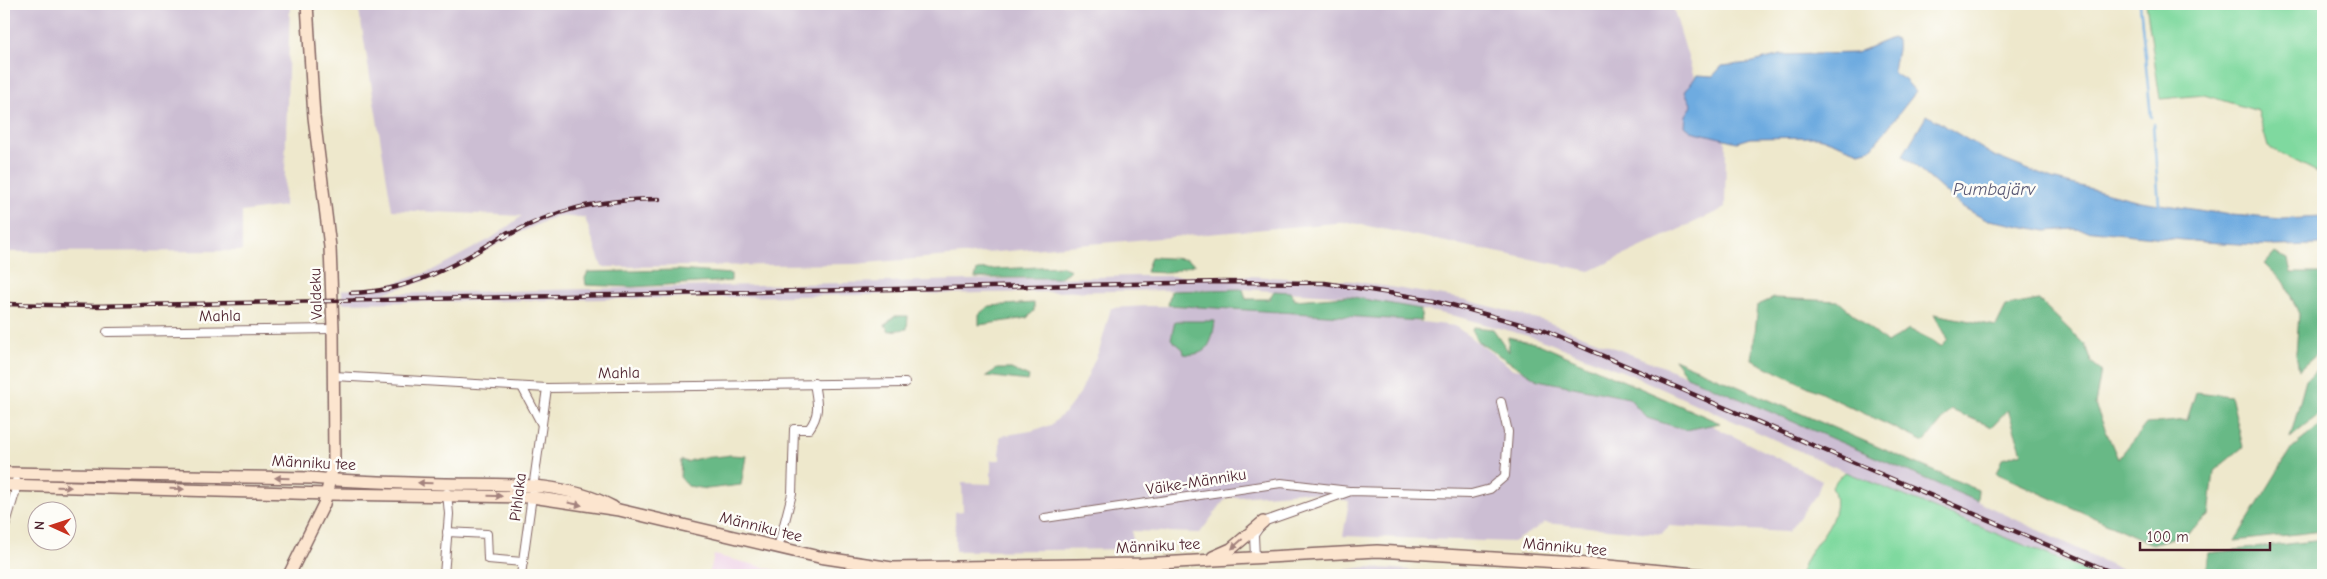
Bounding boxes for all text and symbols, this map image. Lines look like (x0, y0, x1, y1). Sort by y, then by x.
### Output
water label: Pumbajärv (1953, 179, 2036, 200)
street label: Valdeku (306, 268, 326, 320)
street label: Mahla (199, 307, 241, 325)
street label: Mahla (598, 364, 640, 382)
street label: Männiku tee (271, 452, 357, 474)
street label: Väike-Männiku (1145, 465, 1247, 499)
street label: Pihlaka (506, 472, 530, 522)
one-way arrow (273, 474, 289, 482)
one-way arrow (417, 479, 433, 487)
one-way arrow (57, 483, 73, 491)
one-way arrow (169, 486, 185, 494)
one-way arrow (487, 493, 503, 501)
one-way arrow (568, 500, 584, 508)
north arrow (28, 502, 78, 552)
street label: Männiku tee (718, 508, 804, 546)
scale bar (2140, 519, 2270, 551)
text: N (31, 520, 48, 530)
text: 100 m (2147, 528, 2189, 546)
street label: Männiku tee (1522, 534, 1608, 560)
street label: Männiku tee (1115, 535, 1201, 557)
one-way arrow (1231, 538, 1243, 550)

